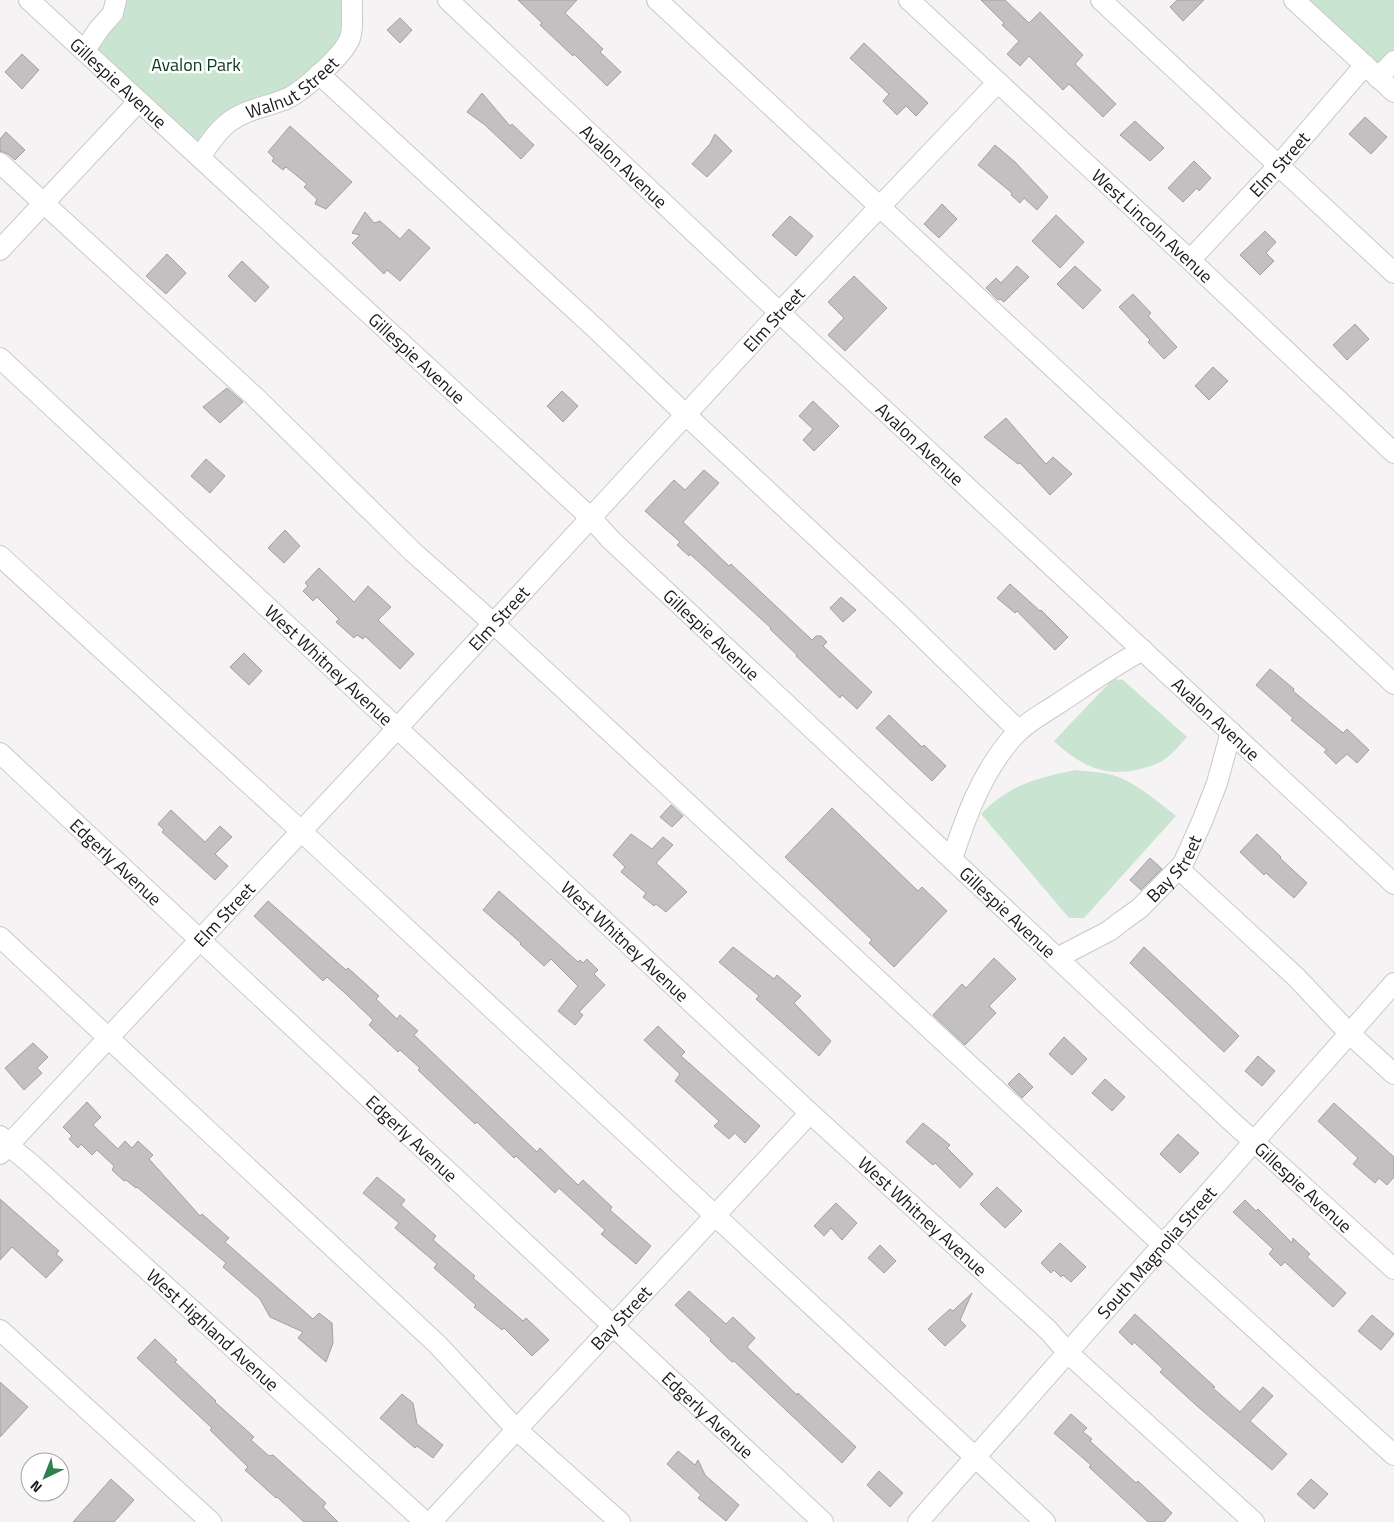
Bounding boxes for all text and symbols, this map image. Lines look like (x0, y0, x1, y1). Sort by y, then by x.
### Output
street label: Gillespie Avenue (64, 31, 173, 135)
street label: Walnut Street (242, 50, 345, 125)
park label: Avalon Park (151, 51, 241, 78)
street label: Avalon Avenue (574, 118, 674, 214)
street label: Elm Street (1242, 125, 1316, 203)
street label: West Lincoln Avenue (1086, 162, 1219, 289)
street label: Elm Street (736, 280, 811, 358)
street label: Gillespie Avenue (363, 306, 472, 410)
street label: Avalon Avenue (870, 396, 970, 492)
street label: Elm Street (462, 579, 536, 656)
street label: Gillespie Avenue (657, 582, 766, 686)
street label: West Whitney Avenue (259, 598, 399, 732)
street label: Avalon Avenue (1166, 671, 1266, 767)
street label: Edgerly Avenue (64, 812, 168, 911)
street label: Bay Street (1140, 830, 1208, 908)
street label: Gillespie Avenue (954, 860, 1062, 964)
street label: West Whitney Avenue (555, 874, 696, 1008)
street label: Elm Street (187, 875, 261, 953)
street label: Edgerly Avenue (360, 1088, 464, 1188)
street label: Gillespie Avenue (1249, 1135, 1359, 1239)
street label: West Whitney Avenue (852, 1150, 994, 1282)
street label: South Magnolia Street (1090, 1179, 1223, 1324)
street label: West Highland Avenue (141, 1262, 286, 1397)
street label: Bay Street (584, 1279, 658, 1356)
street label: Edgerly Avenue (656, 1365, 760, 1464)
north arrow (20, 1452, 70, 1502)
text: N (25, 1476, 47, 1498)

